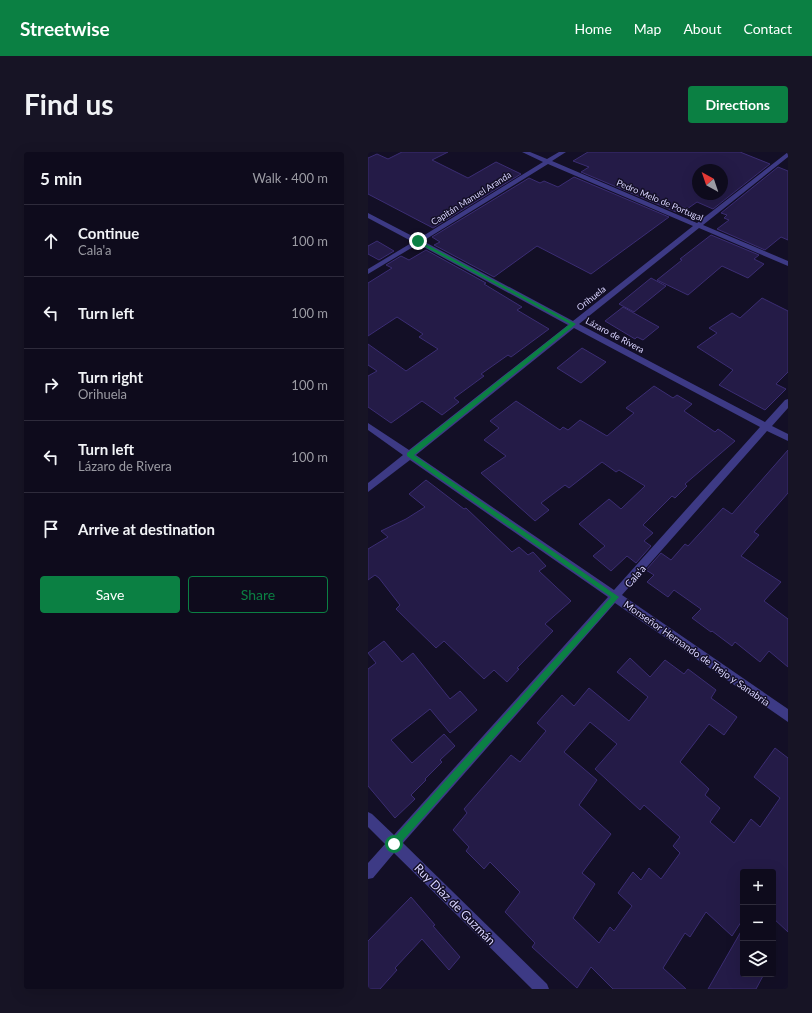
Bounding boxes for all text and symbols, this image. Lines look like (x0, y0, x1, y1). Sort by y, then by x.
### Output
text: Streetwise (20, 17, 110, 40)
text: Home (574, 20, 612, 37)
text: Map (634, 20, 661, 37)
text: About (683, 20, 721, 37)
text: Contact (743, 20, 792, 37)
button: Directions (688, 86, 788, 123)
text: Find us (24, 87, 114, 121)
north arrow (692, 164, 728, 200)
text: 5 min (40, 168, 82, 189)
street label: Capitán Manuel Aranda (429, 169, 513, 227)
text: Walk · 400 m (252, 170, 328, 186)
street label: Pedro Melo de Portugal (615, 177, 705, 223)
text: Continue (78, 224, 139, 242)
icon: ahead (40, 230, 62, 252)
route end (409, 232, 427, 250)
text: 100 m (291, 233, 328, 249)
text: Cala'a (78, 242, 111, 258)
street label: Orihuela (574, 283, 608, 313)
icon: left (40, 302, 62, 324)
text: Turn left (78, 304, 134, 322)
text: 100 m (291, 305, 328, 321)
street label: Lázaro de Rivera (584, 315, 646, 355)
text: Turn right (78, 368, 143, 386)
icon: right (40, 374, 62, 396)
text: 100 m (291, 377, 328, 393)
text: Orihuela (78, 386, 127, 402)
text: Turn left (78, 440, 134, 458)
icon: left (40, 446, 62, 468)
text: 100 m (291, 449, 328, 465)
text: Lázaro de Rivera (78, 458, 172, 474)
icon: arrive (40, 518, 62, 540)
text: Arrive at destination (78, 520, 215, 538)
street label: Cala'a (622, 562, 648, 590)
button: Save (40, 576, 180, 613)
button: Share (188, 576, 328, 613)
street label: Monseñor Hernando de Trejo y Sanabria (622, 598, 772, 708)
route start (385, 835, 403, 853)
street label: Ruy Díaz de Guzmán (411, 860, 499, 948)
map controls (740, 869, 776, 977)
button: + (740, 869, 776, 905)
button: − (740, 905, 776, 941)
button: layers (740, 941, 776, 977)

